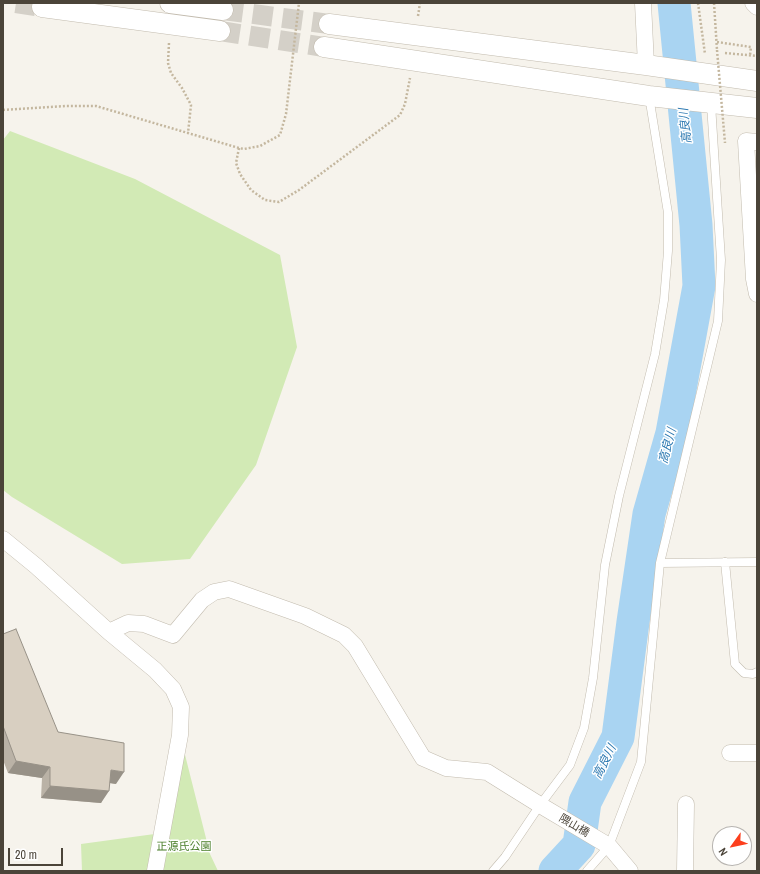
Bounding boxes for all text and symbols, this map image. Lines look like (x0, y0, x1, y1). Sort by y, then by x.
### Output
water label: 高良川 (677, 107, 695, 145)
water label: 高良川 (656, 427, 680, 465)
water label: 高良川 (590, 743, 620, 781)
street label: 隈山橋 (556, 812, 592, 840)
north arrow (712, 826, 752, 866)
scale bar (10, 840, 65, 866)
park label: 正源氏公園 (157, 840, 211, 854)
text: N (715, 845, 730, 859)
text: 20 m (15, 847, 37, 863)

